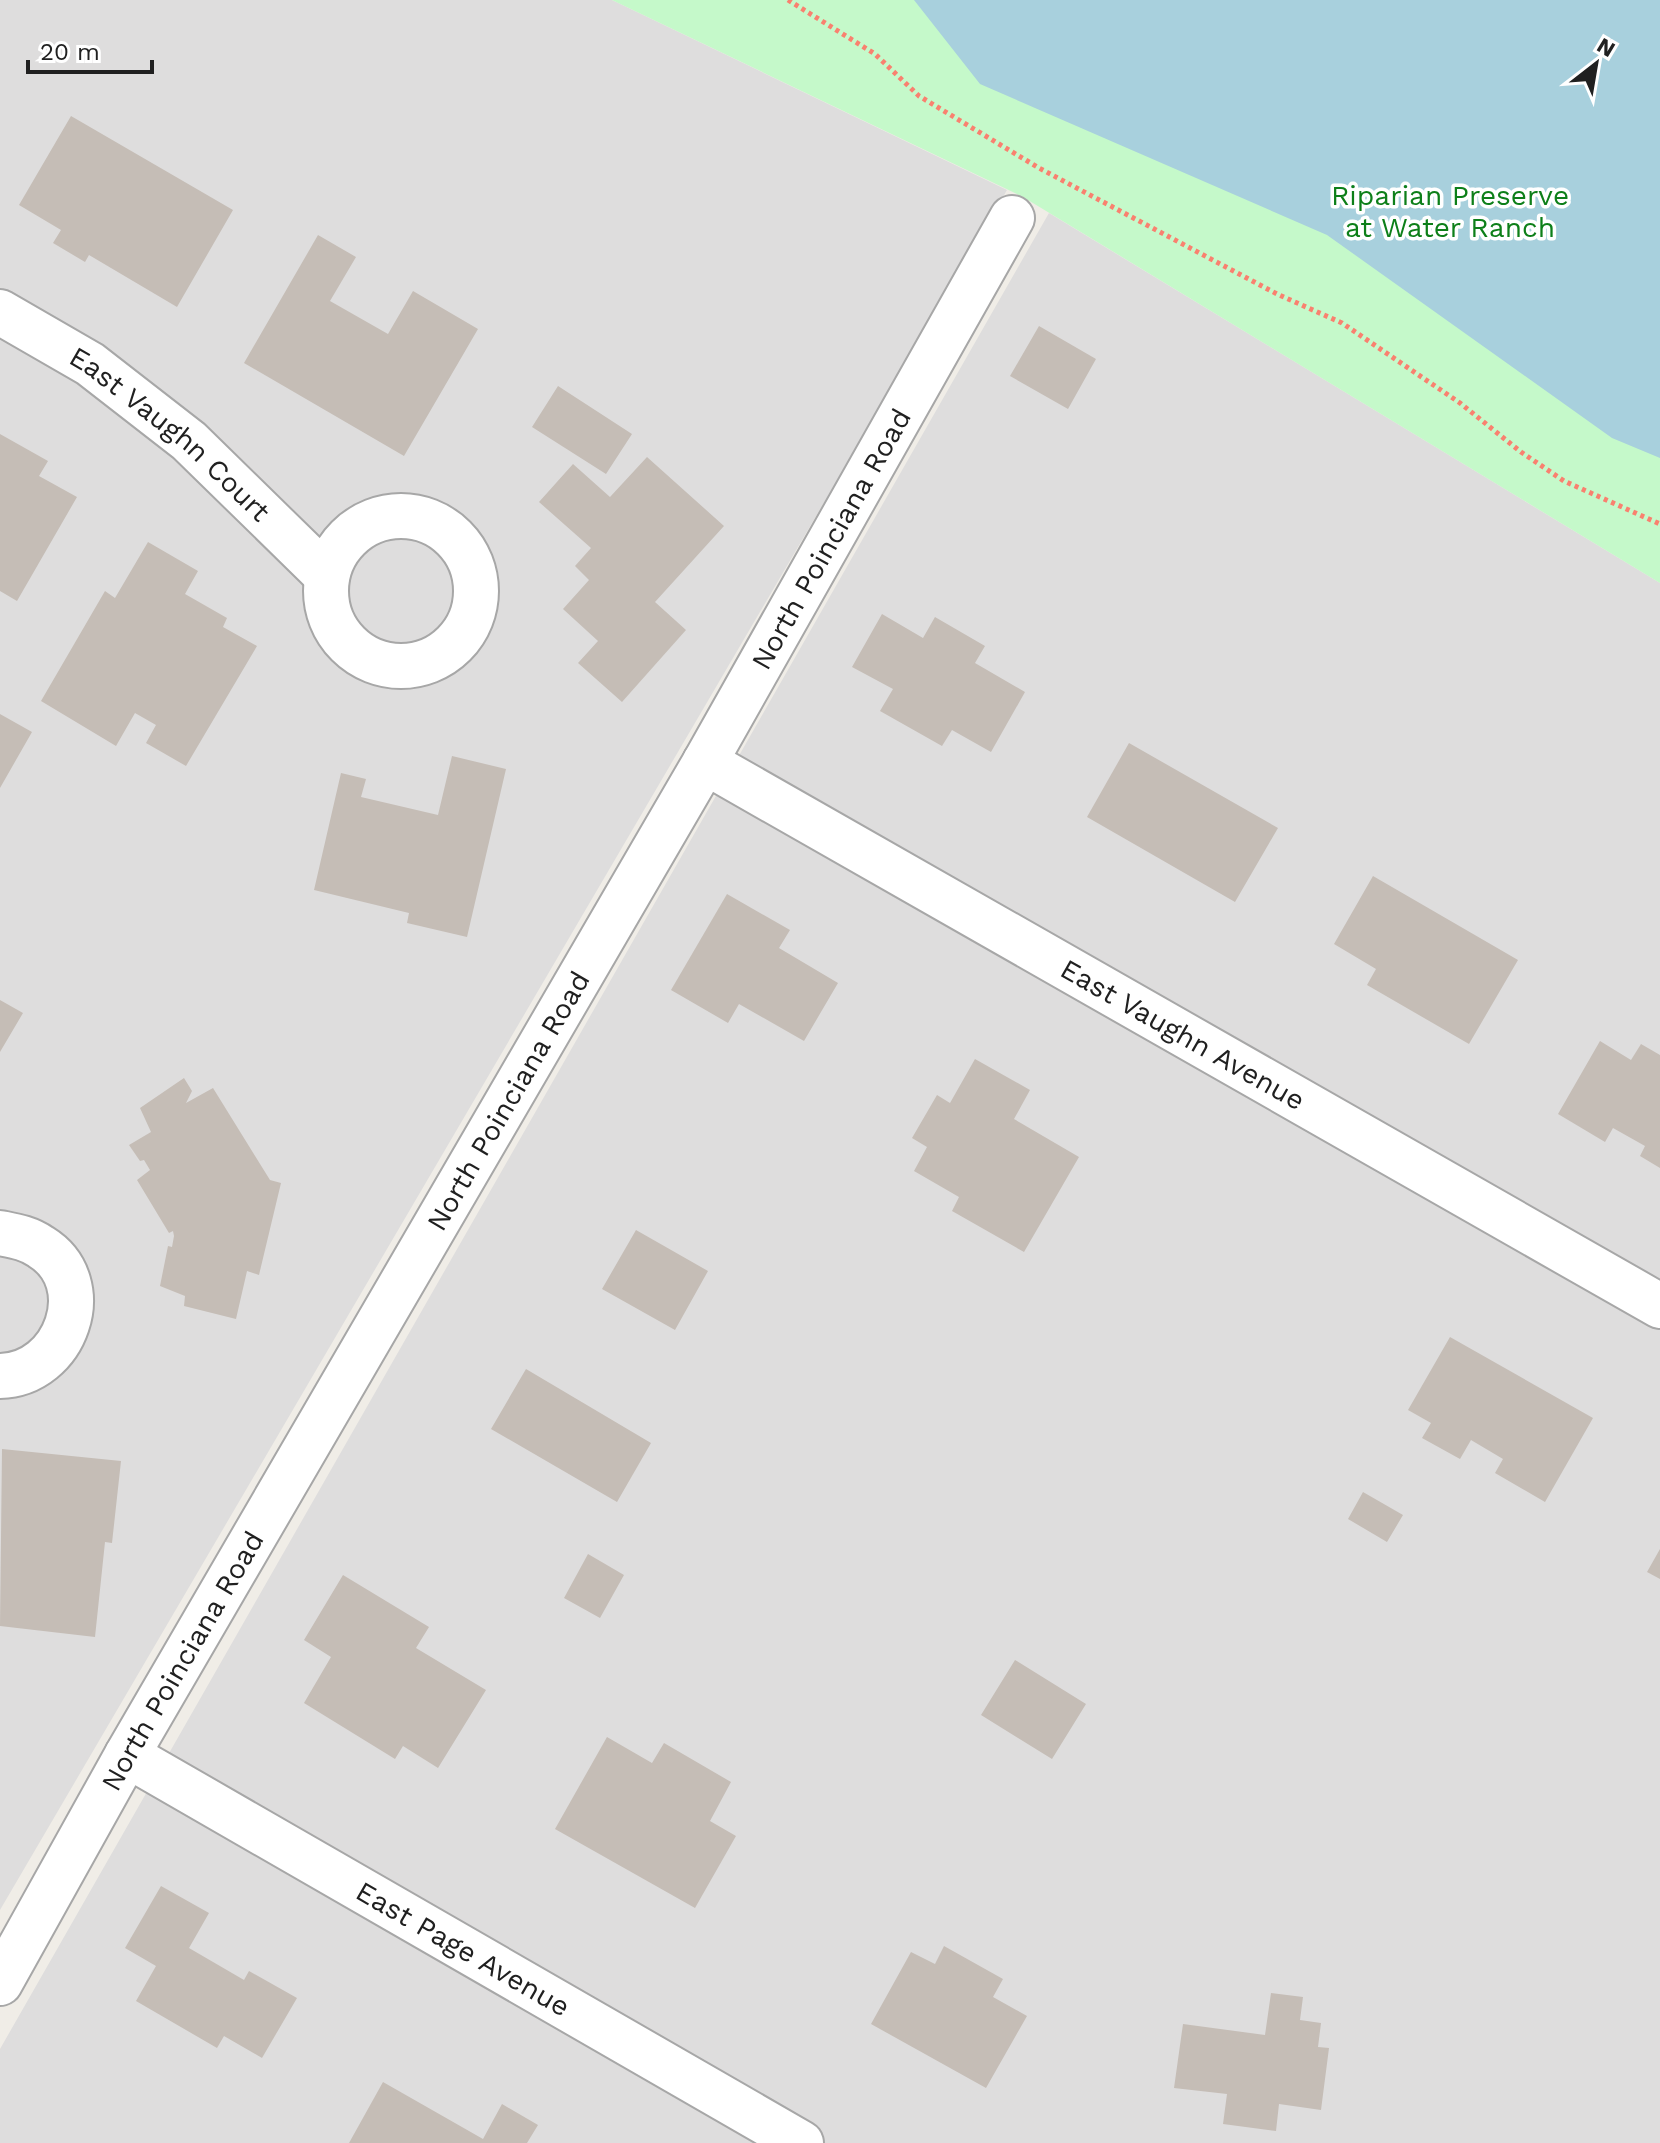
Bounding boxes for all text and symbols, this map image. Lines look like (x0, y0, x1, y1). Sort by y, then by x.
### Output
scale bar (28, 24, 152, 74)
north arrow (1556, 24, 1636, 104)
text: N (1593, 32, 1619, 62)
text: 20 m (40, 38, 100, 66)
park label: Riparian Preserve at Water Ranch (1331, 179, 1569, 244)
street label: East Vaughn Court (64, 339, 277, 528)
street label: North Poinciana Road (744, 403, 918, 675)
street label: East Vaughn Avenue (1055, 952, 1311, 1117)
street label: North Poinciana Road (420, 965, 596, 1236)
street label: North Poinciana Road (94, 1525, 270, 1796)
street label: East Page Avenue (350, 1874, 576, 2023)

